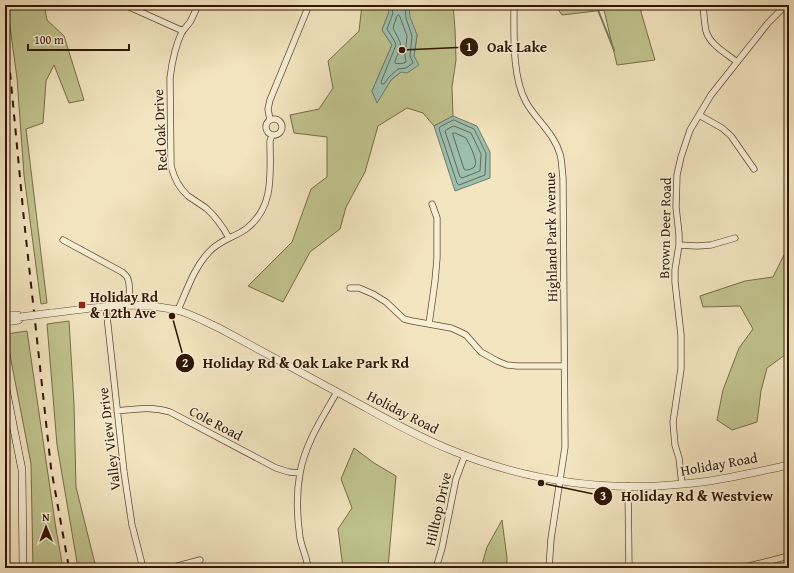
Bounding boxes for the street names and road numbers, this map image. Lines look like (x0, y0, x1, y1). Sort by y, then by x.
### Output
street label: Red Oak Drive (148, 88, 172, 171)
street label: Highland Park Avenue (540, 171, 562, 302)
street label: Brown Deer Road (654, 177, 676, 279)
street label: Holiday Road (364, 385, 443, 439)
street label: Valley View Drive (93, 386, 125, 492)
street label: Cole Road (186, 401, 247, 446)
street label: Holiday Road (679, 447, 760, 481)
street label: Hilltop Drive (420, 470, 456, 548)

